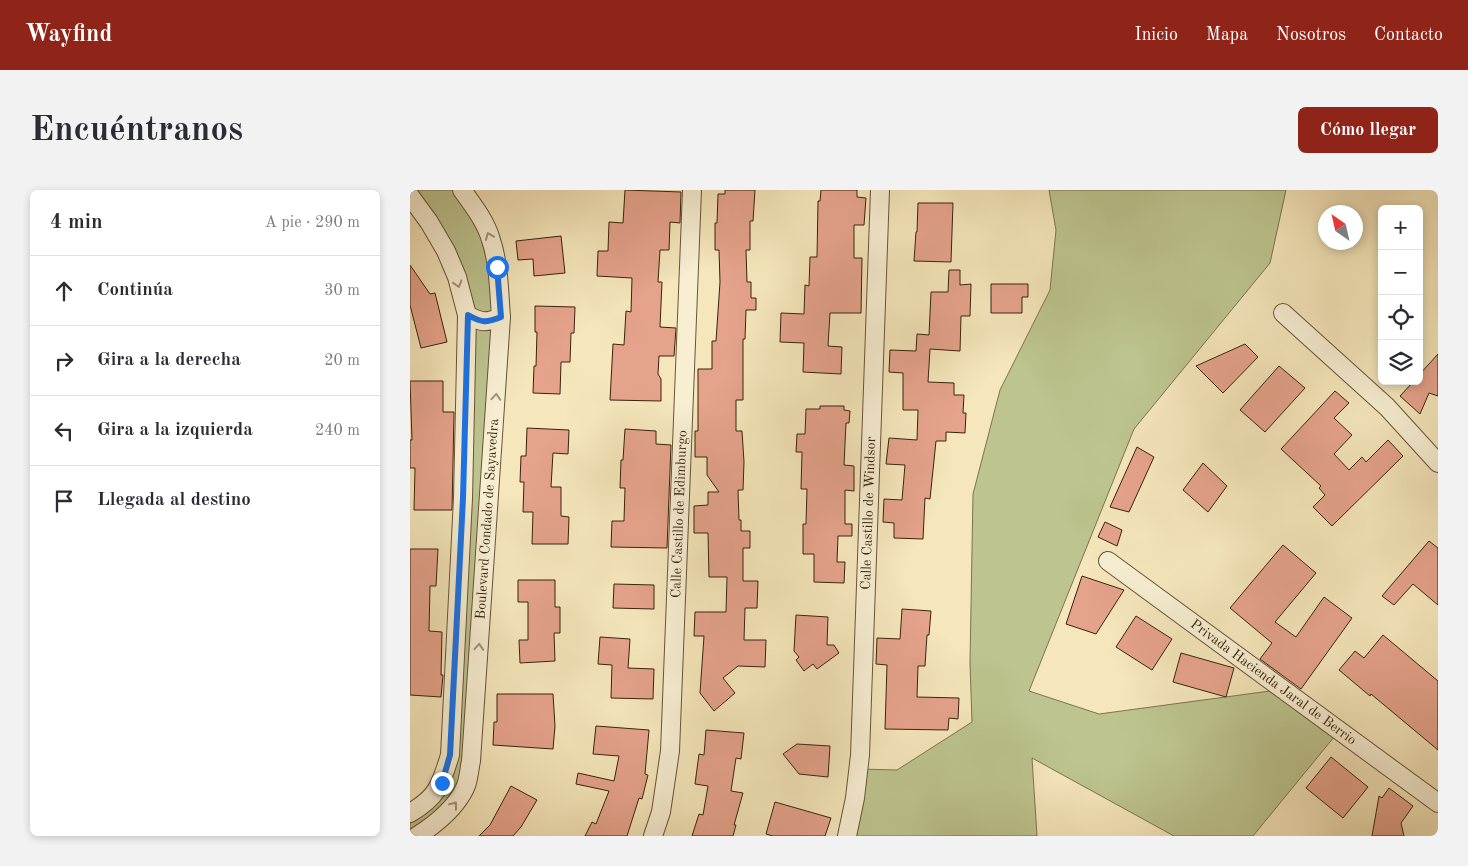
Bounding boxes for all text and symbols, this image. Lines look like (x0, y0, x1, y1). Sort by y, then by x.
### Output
text: Wayfind (25, 23, 112, 47)
text: Inicio (1135, 26, 1178, 44)
text: Mapa (1206, 26, 1248, 44)
text: Nosotros (1276, 26, 1346, 44)
text: Contacto (1374, 26, 1443, 44)
button: Cómo llegar (1298, 107, 1438, 153)
text: Encuéntranos (30, 113, 243, 148)
north arrow (1318, 205, 1363, 250)
map controls (1378, 205, 1423, 385)
button: + (1378, 205, 1423, 250)
text: 4 min (50, 212, 103, 233)
text: A pie · 290 m (265, 215, 360, 231)
one-way arrow (485, 232, 495, 241)
button: − (1378, 250, 1423, 295)
route start (486, 256, 509, 279)
icon: ahead (50, 277, 78, 305)
one-way arrow (453, 279, 463, 288)
text: Continúa (97, 281, 173, 300)
text: 30 m (324, 283, 360, 299)
button: locate (1378, 295, 1423, 340)
button: layers (1378, 340, 1423, 385)
icon: right (50, 347, 78, 375)
text: Gira a la derecha (97, 351, 241, 370)
text: 20 m (324, 353, 360, 369)
one-way arrow (490, 393, 501, 401)
icon: left (50, 417, 78, 445)
street label: Boulevard Condado de Sayavedra (474, 418, 501, 620)
text: Gira a la izquierda (97, 421, 253, 440)
text: 240 m (315, 423, 360, 439)
street label: Calle Castillo de Edimburgo (669, 430, 690, 598)
street label: Calle Castillo de Windsor (859, 436, 878, 590)
icon: arrive (50, 487, 78, 515)
text: Llegada al destino (97, 491, 251, 510)
street label: Privada Hacienda Jaral de Berrio (1188, 617, 1359, 748)
one-way arrow (473, 642, 484, 650)
route end (431, 772, 454, 795)
one-way arrow (448, 801, 457, 810)

